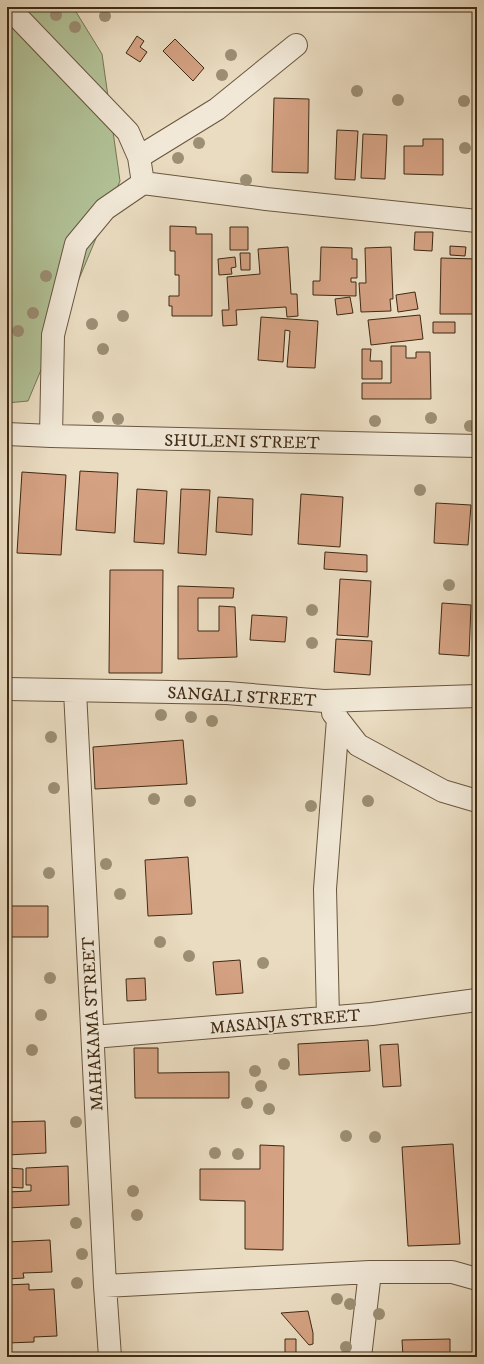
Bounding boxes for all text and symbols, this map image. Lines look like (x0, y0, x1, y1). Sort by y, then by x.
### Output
street label: SHULENI STREET (164, 430, 320, 454)
street label: SANGALI STREET (167, 682, 317, 712)
street label: MAHAKAMA STREET (77, 936, 109, 1112)
street label: MASANJA STREET (209, 1004, 361, 1040)

